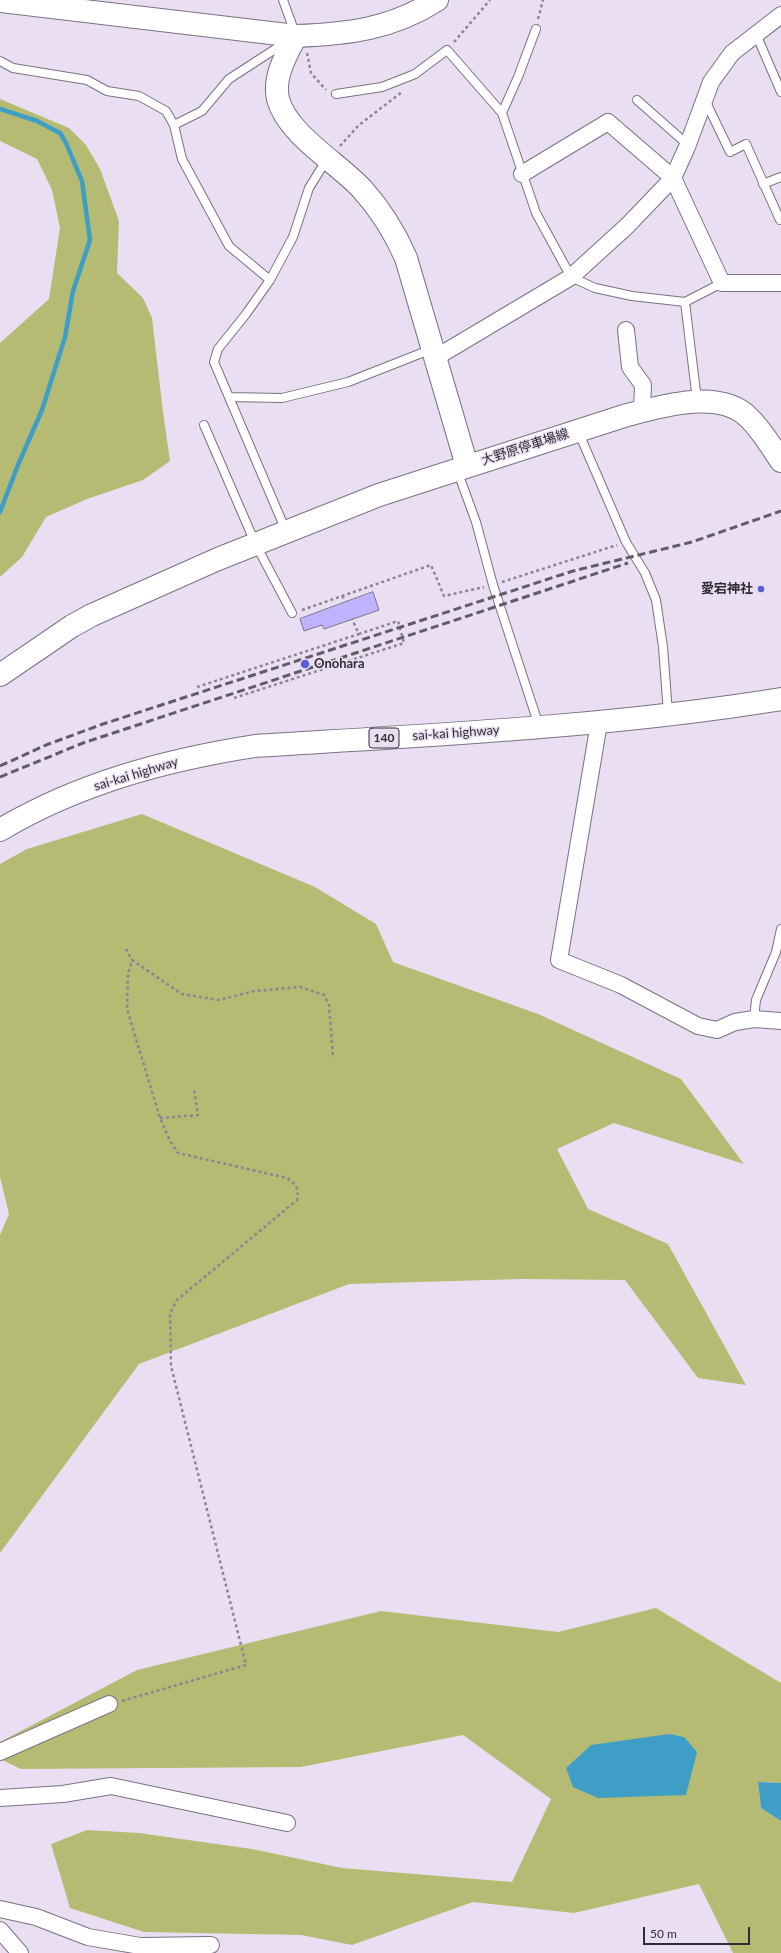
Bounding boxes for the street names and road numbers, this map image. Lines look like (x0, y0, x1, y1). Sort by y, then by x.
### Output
street label: 大野原停車場線 (479, 426, 571, 468)
street label: sai-kai highway (412, 722, 500, 744)
road number: 140 (369, 728, 399, 748)
street label: sai-kai highway (92, 754, 180, 794)

